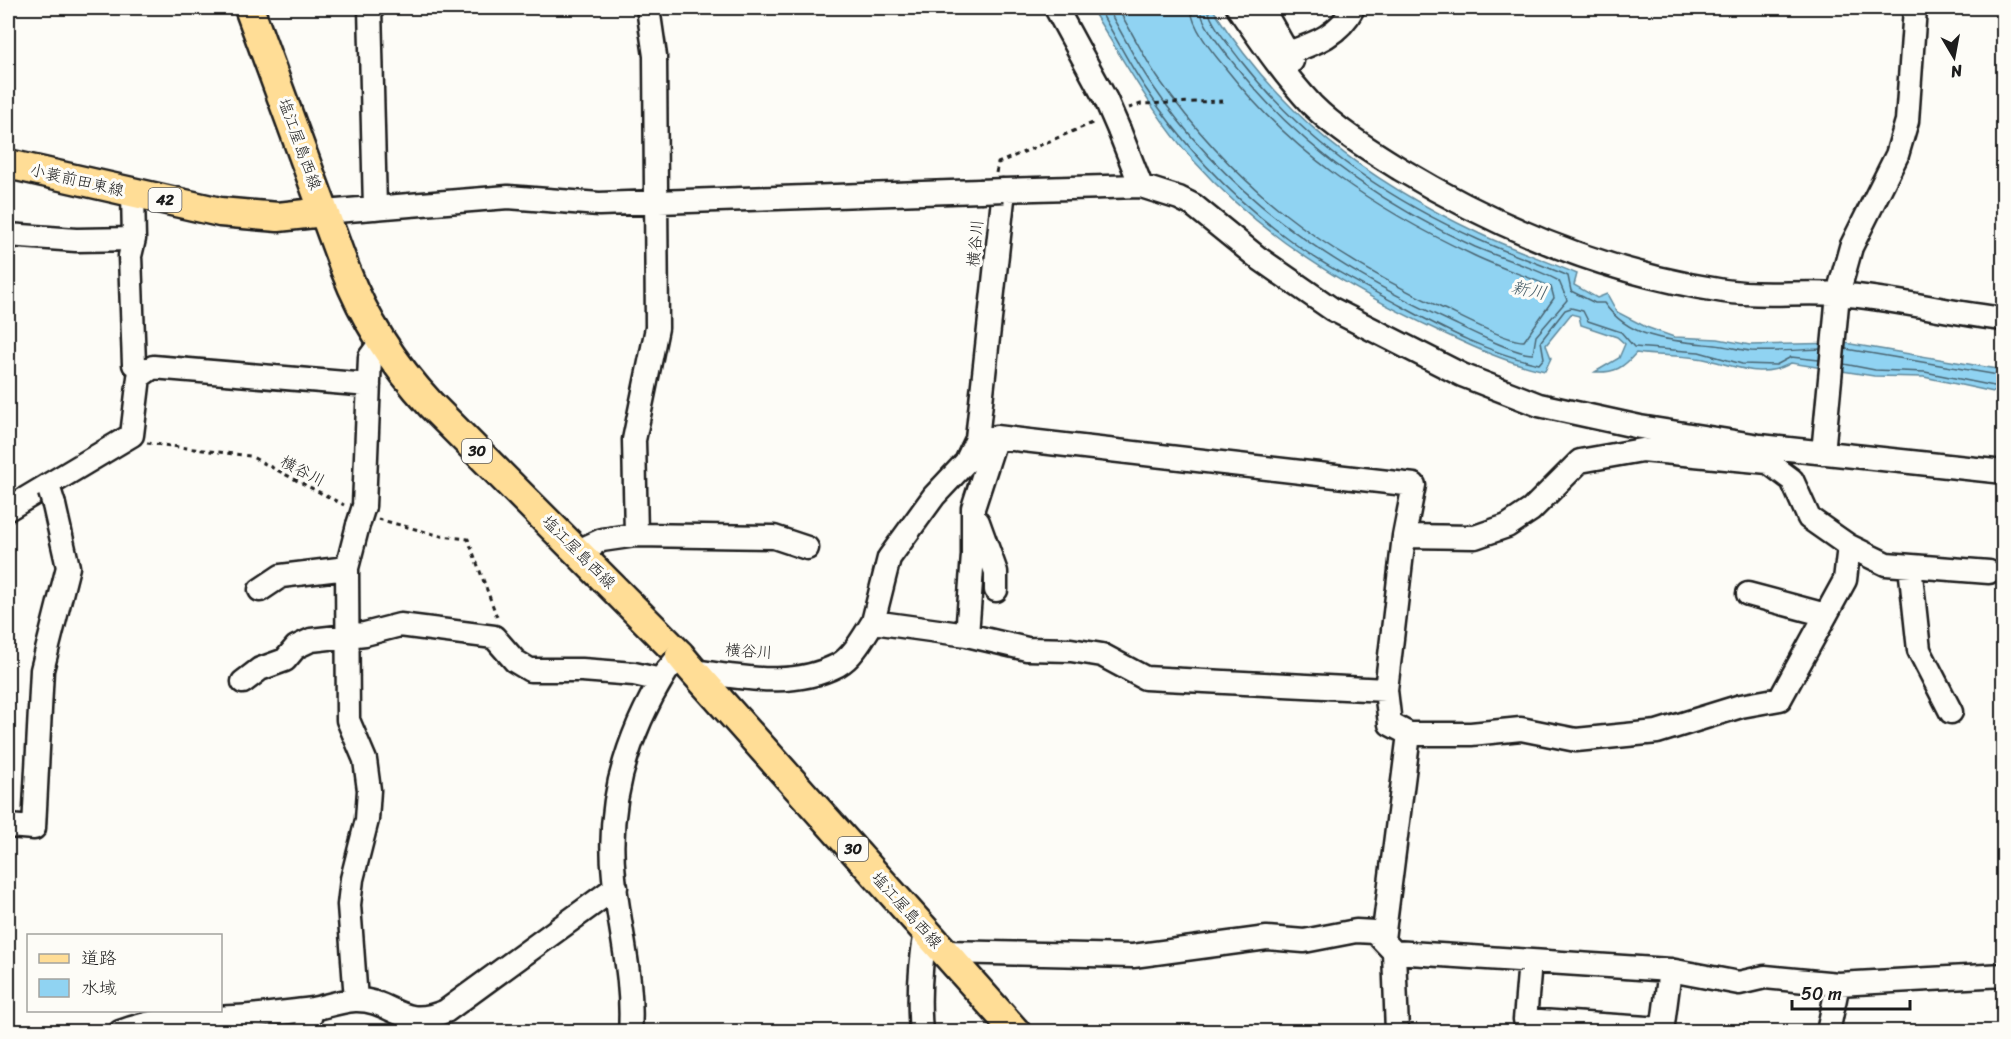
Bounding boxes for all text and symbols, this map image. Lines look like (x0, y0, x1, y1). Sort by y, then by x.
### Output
north arrow (1924, 27, 1984, 87)
text: N (1948, 56, 1965, 87)
street label: 塩江屋島西線 (270, 94, 330, 194)
street label: 小蓑前田東線 (27, 155, 127, 205)
road number: 42 (148, 188, 182, 212)
street label: 横谷川 (958, 218, 992, 268)
water label: 新川 (1508, 271, 1550, 309)
road number: 30 (462, 439, 492, 463)
street label: 横谷川 (275, 447, 331, 495)
street label: 塩江屋島西線 (535, 508, 623, 596)
street label: 横谷川 (724, 635, 774, 667)
road number: 30 (838, 837, 868, 861)
street label: 塩江屋島西線 (864, 865, 950, 955)
legend (27, 934, 222, 1012)
text: 道路 (81, 942, 117, 974)
text: 水域 (81, 972, 117, 1004)
scale bar (1792, 973, 1910, 1011)
text: 50 m (1801, 978, 1842, 1010)

